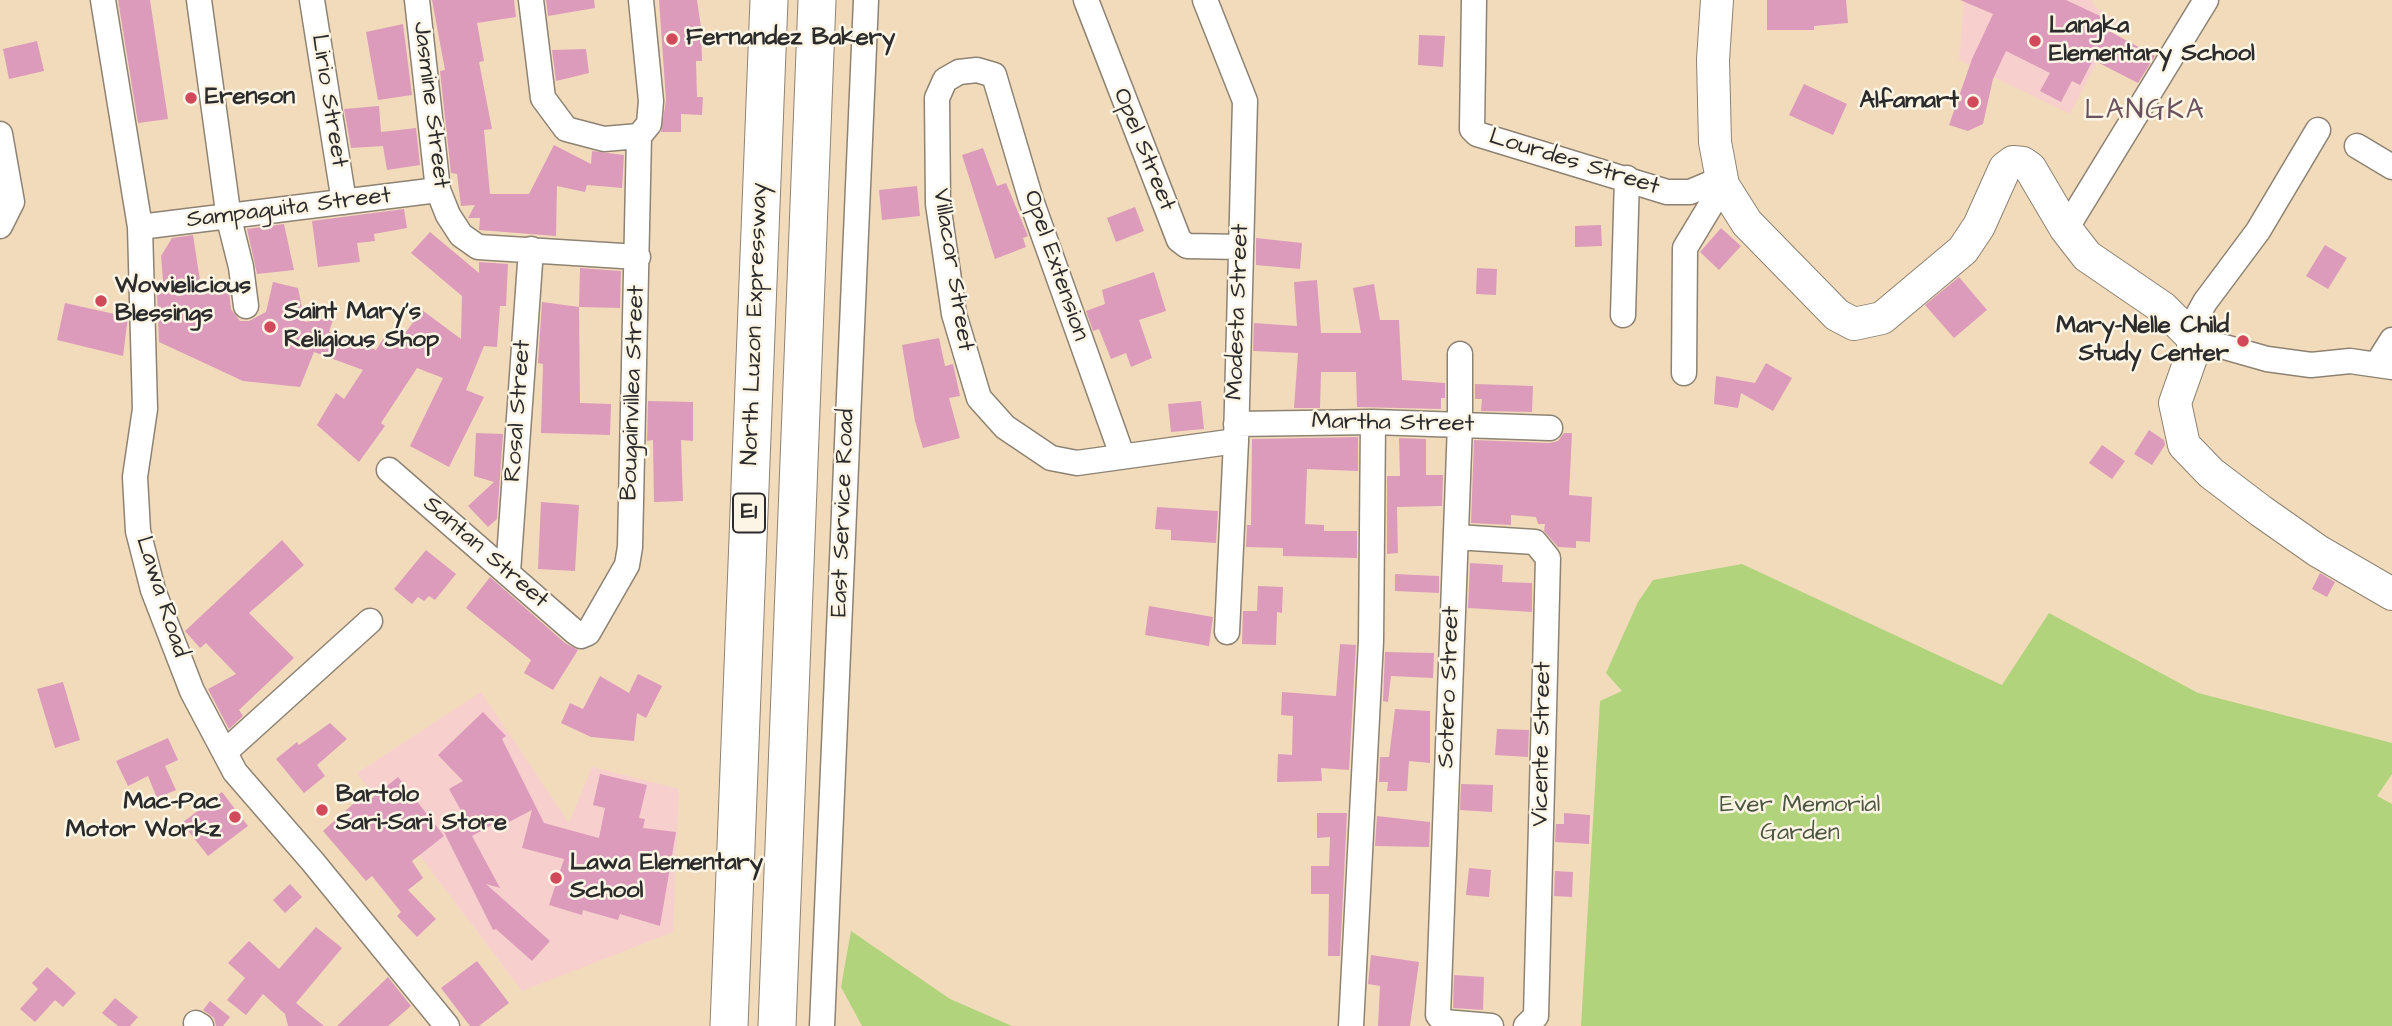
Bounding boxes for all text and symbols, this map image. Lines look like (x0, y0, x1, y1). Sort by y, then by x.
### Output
place label: Langka Elementary School (2049, 13, 2255, 69)
street label: Jasmine Street (405, 20, 455, 190)
place label: Fernandez Bakery (686, 25, 895, 53)
marker: Fernandez Bakery (664, 31, 680, 47)
street label: Lirio Street (303, 32, 353, 170)
marker: Langka Elementary School (2027, 33, 2043, 49)
place label: Erenson (205, 84, 295, 112)
street label: Opel Street (1105, 84, 1181, 216)
place label: Alfamart (1860, 88, 1959, 116)
marker: Erenson (183, 90, 199, 106)
marker: Alfamart (1965, 94, 1981, 110)
district label: LANGKA (2085, 95, 2205, 129)
street label: Lourdes Street (1485, 123, 1663, 203)
street label: Sampaguita Street (185, 182, 393, 236)
street label: North Luzon Expressway (737, 182, 775, 466)
street label: Villacor Street (925, 187, 979, 353)
street label: Opel Extension (1016, 187, 1094, 345)
street label: Modesta Street (1222, 223, 1256, 401)
place label: Wowielicious Blessings (115, 273, 251, 329)
street label: Bougainvillea Street (616, 285, 652, 501)
marker: Wowielicious Blessings (93, 293, 109, 309)
place label: Saint Mary's Religious Shop (284, 299, 439, 355)
place label: Mary-Nelle Child Study Center (2056, 313, 2229, 369)
marker: Saint Mary's Religious Shop (262, 319, 278, 335)
marker: Mary-Nelle Child Study Center (2235, 333, 2251, 349)
street label: Rosal Street (500, 339, 538, 483)
street label: East Service Road (826, 408, 862, 618)
street label: Martha Street (1311, 408, 1475, 440)
street label: Santan Street (416, 491, 554, 615)
road number: E1 (733, 494, 765, 533)
street label: Lawa Road (128, 533, 194, 661)
street label: Sotero Street (1433, 606, 1467, 768)
street label: Vicente Street (1527, 661, 1559, 827)
place label: Bartolo Sari-Sari Store (336, 782, 507, 838)
place label: Mac-Pac Motor Workz (66, 789, 221, 845)
park label: Ever Memorial Garden (1720, 792, 1880, 848)
marker: Bartolo Sari-Sari Store (314, 802, 330, 818)
marker: Mac-Pac Motor Workz (227, 809, 243, 825)
place label: Lawa Elementary School (570, 850, 763, 906)
marker: Lawa Elementary School (548, 870, 564, 886)

